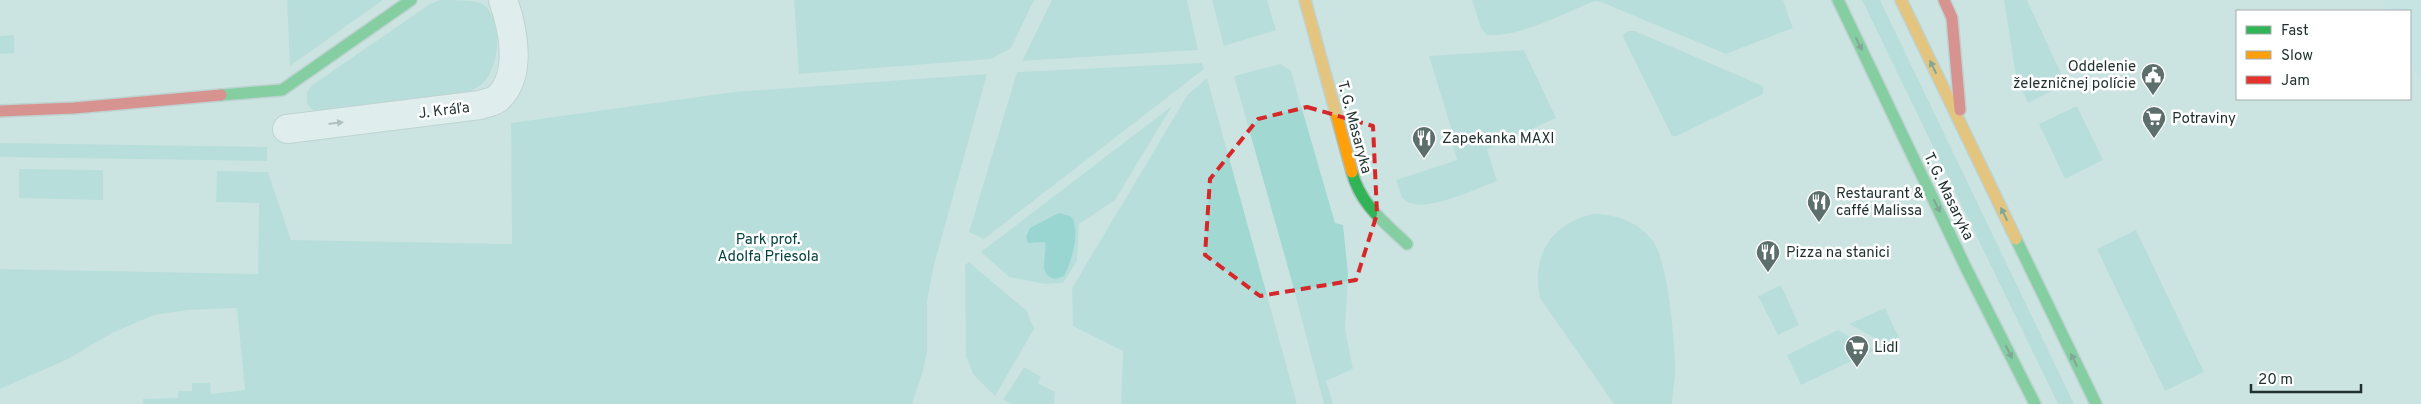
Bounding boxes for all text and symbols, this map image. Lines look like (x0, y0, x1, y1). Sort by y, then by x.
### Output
legend (2236, 10, 2411, 100)
text: Fast (2281, 22, 2309, 41)
one-way arrow (1856, 37, 1864, 51)
text: Slow (2281, 47, 2313, 66)
place label: Oddelenie železničnej polície (2013, 58, 2136, 94)
one-way arrow (1929, 60, 1937, 75)
public building icon: Oddelenie železničnej polície (2140, 62, 2166, 96)
text: Jam (2281, 72, 2310, 91)
street label: T. G. Masaryka (1332, 79, 1375, 176)
street label: J. Kráľa (418, 99, 471, 124)
supermarket icon: Potraviny (2141, 105, 2167, 139)
place label: Potraviny (2172, 110, 2236, 129)
one-way arrow (328, 119, 344, 127)
restaurant icon: Zapekanka MAXI (1411, 125, 1437, 159)
place label: Zapekanka MAXI (1442, 130, 1554, 149)
street label: T. G. Masaryka (1918, 150, 1977, 244)
place label: Restaurant & caffé Malissa (1836, 185, 1924, 221)
restaurant icon: Restaurant & caffé Malissa (1806, 189, 1832, 223)
one-way arrow (1933, 199, 1941, 214)
one-way arrow (1999, 207, 2007, 221)
park label: Park prof. Adolfa Priesola (717, 231, 819, 267)
restaurant icon: Pizza na stanici (1755, 239, 1781, 273)
place label: Pizza na stanici (1786, 244, 1890, 263)
supermarket icon: Lidl (1844, 334, 1870, 368)
place label: Lidl (1874, 339, 1899, 358)
one-way arrow (2005, 345, 2013, 359)
one-way arrow (2070, 353, 2078, 367)
scale bar (2251, 362, 2361, 394)
text: 20 m (2258, 371, 2293, 390)

